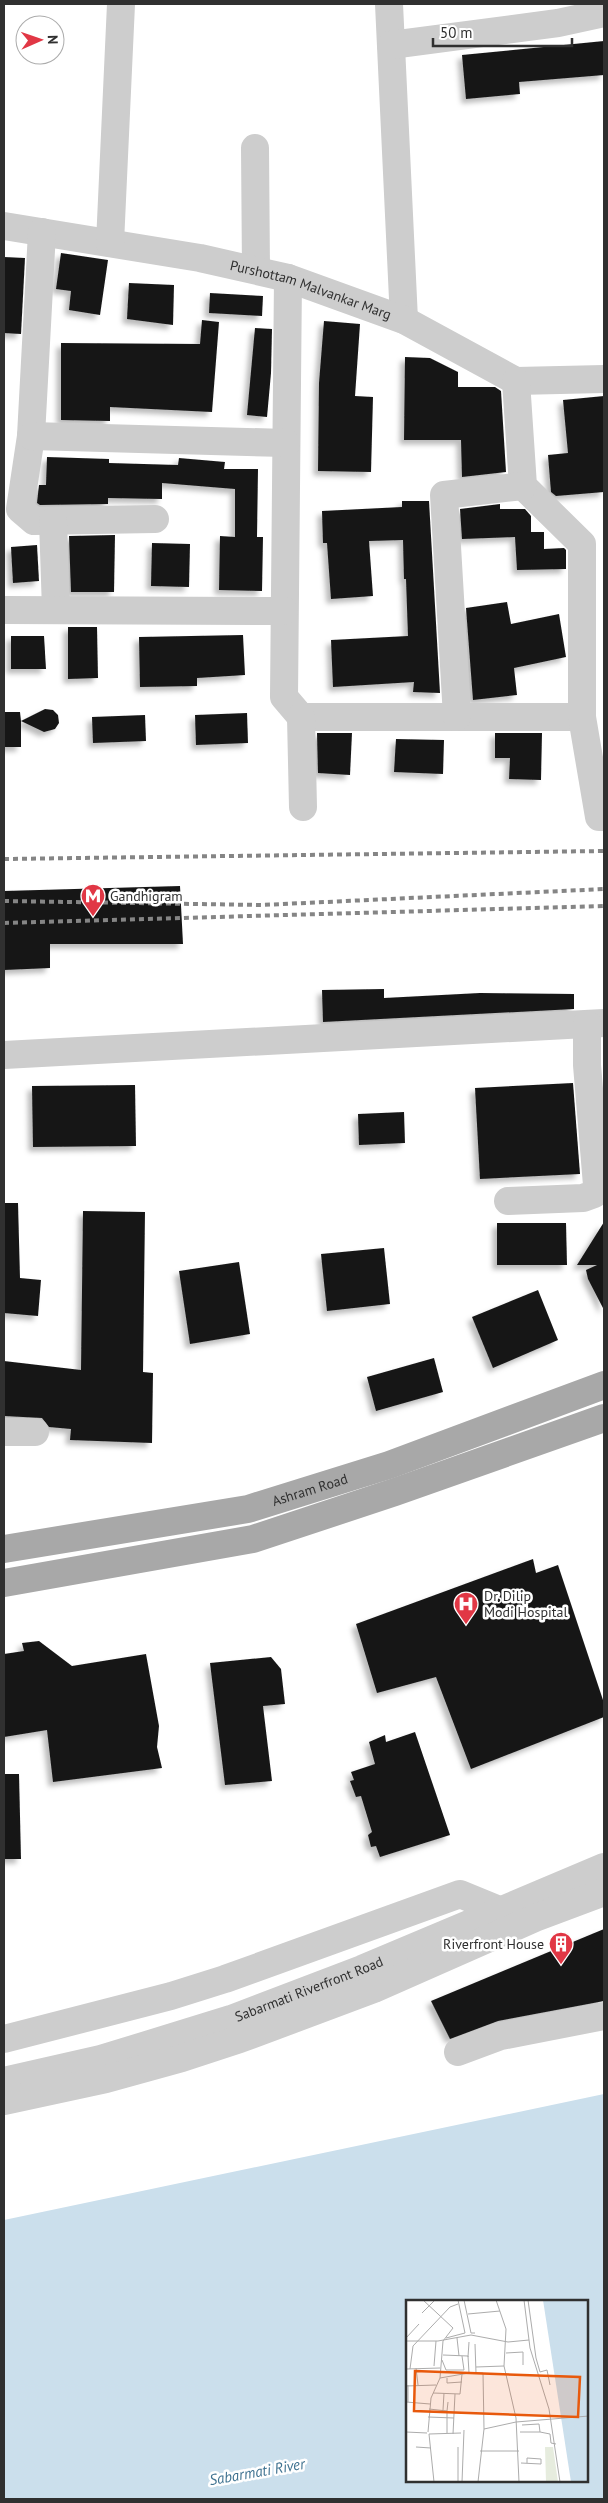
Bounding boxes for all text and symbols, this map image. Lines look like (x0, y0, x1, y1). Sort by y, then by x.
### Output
north arrow (15, 15, 65, 65)
scale bar (433, 15, 572, 47)
text: 50 m (440, 23, 473, 42)
text: N (44, 35, 62, 44)
street label: Purshottam Malvankar Marg (228, 256, 394, 324)
metro station icon: Gandhigram (80, 883, 106, 917)
place label: Gandhigram (110, 887, 183, 905)
street label: Ashram Road (270, 1469, 350, 1510)
place label: Dr. Dilip Modi Hospital (484, 1587, 568, 1621)
hospital icon: Dr. Dilip Modi Hospital (453, 1591, 479, 1625)
building icon: Riverfront House (548, 1931, 574, 1965)
place label: Riverfront House (443, 1935, 544, 1953)
street label: Sabarmati Riverfront Road (232, 1952, 386, 2026)
inset map (406, 2300, 588, 2483)
water label: Sabarmati River (208, 2454, 307, 2489)

